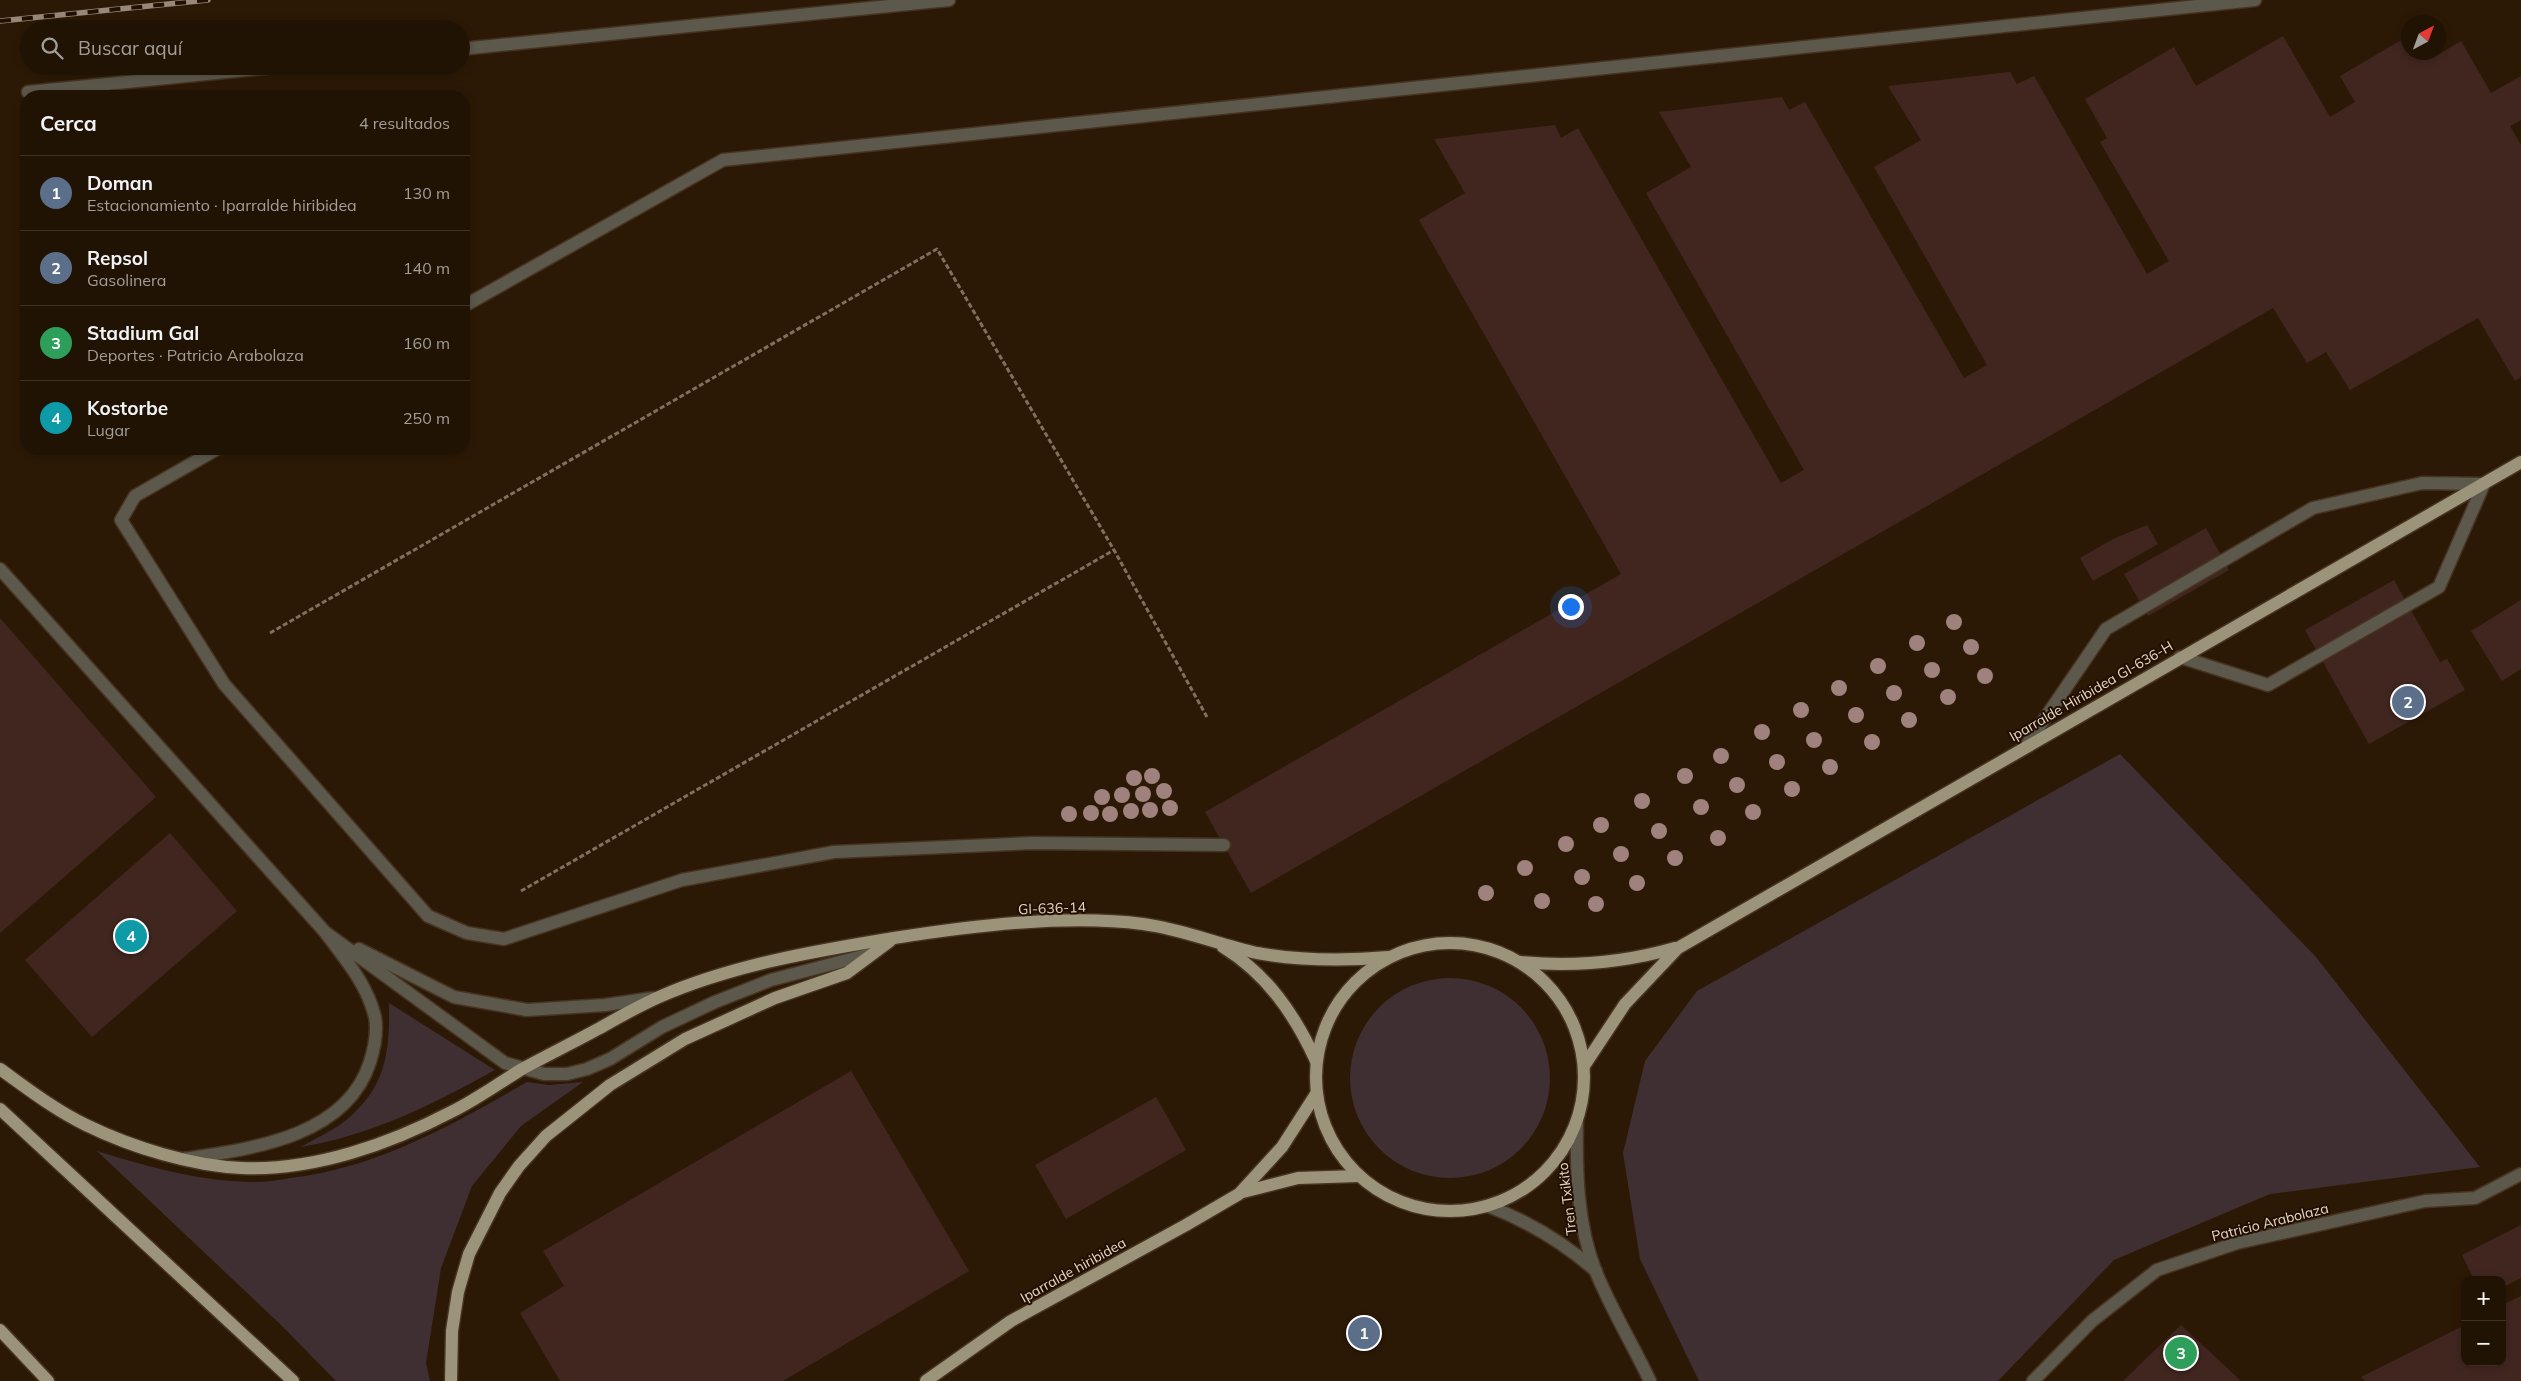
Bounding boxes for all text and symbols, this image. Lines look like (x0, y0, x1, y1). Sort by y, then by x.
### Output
north arrow (2401, 15, 2446, 60)
search box (20, 20, 470, 75)
icon: search (38, 34, 66, 62)
text: Buscar aquí (78, 36, 182, 60)
text: Cerca (40, 110, 97, 136)
text: 4 resultados (359, 113, 450, 133)
text: Doman (87, 171, 153, 195)
text: 1 (51, 183, 61, 203)
text: 130 m (403, 183, 450, 203)
text: Estacionamiento · Iparralde hiribidea (87, 195, 357, 215)
text: Repsol (87, 246, 148, 270)
text: 2 (51, 258, 61, 278)
text: 140 m (403, 258, 450, 278)
text: Gasolinera (87, 270, 166, 290)
text: Stadium Gal (87, 321, 199, 345)
text: 3 (51, 333, 61, 353)
text: 160 m (403, 333, 450, 353)
text: Deportes · Patricio Arabolaza (87, 345, 304, 365)
text: Kostorbe (87, 396, 168, 420)
text: 4 (51, 408, 61, 428)
text: 250 m (403, 408, 450, 428)
text: Lugar (87, 420, 130, 440)
your location (1558, 594, 1584, 620)
street label: Iparralde Hiribidea GI-636-H (2006, 637, 2176, 745)
pin: 2 (2392, 683, 2424, 721)
street label: GI-636-14 (1018, 898, 1087, 918)
pin: 4 (115, 917, 147, 955)
street label: Tren Txikito (1554, 1161, 1580, 1237)
street label: Patricio Arabolaza (2210, 1199, 2330, 1245)
street label: Iparralde hiribidea (1017, 1234, 1129, 1306)
map controls (2461, 1276, 2506, 1366)
button: + (2461, 1276, 2506, 1321)
pin: 1 (1348, 1314, 1380, 1352)
button: − (2461, 1321, 2506, 1366)
pin: 3 (2165, 1334, 2197, 1372)

